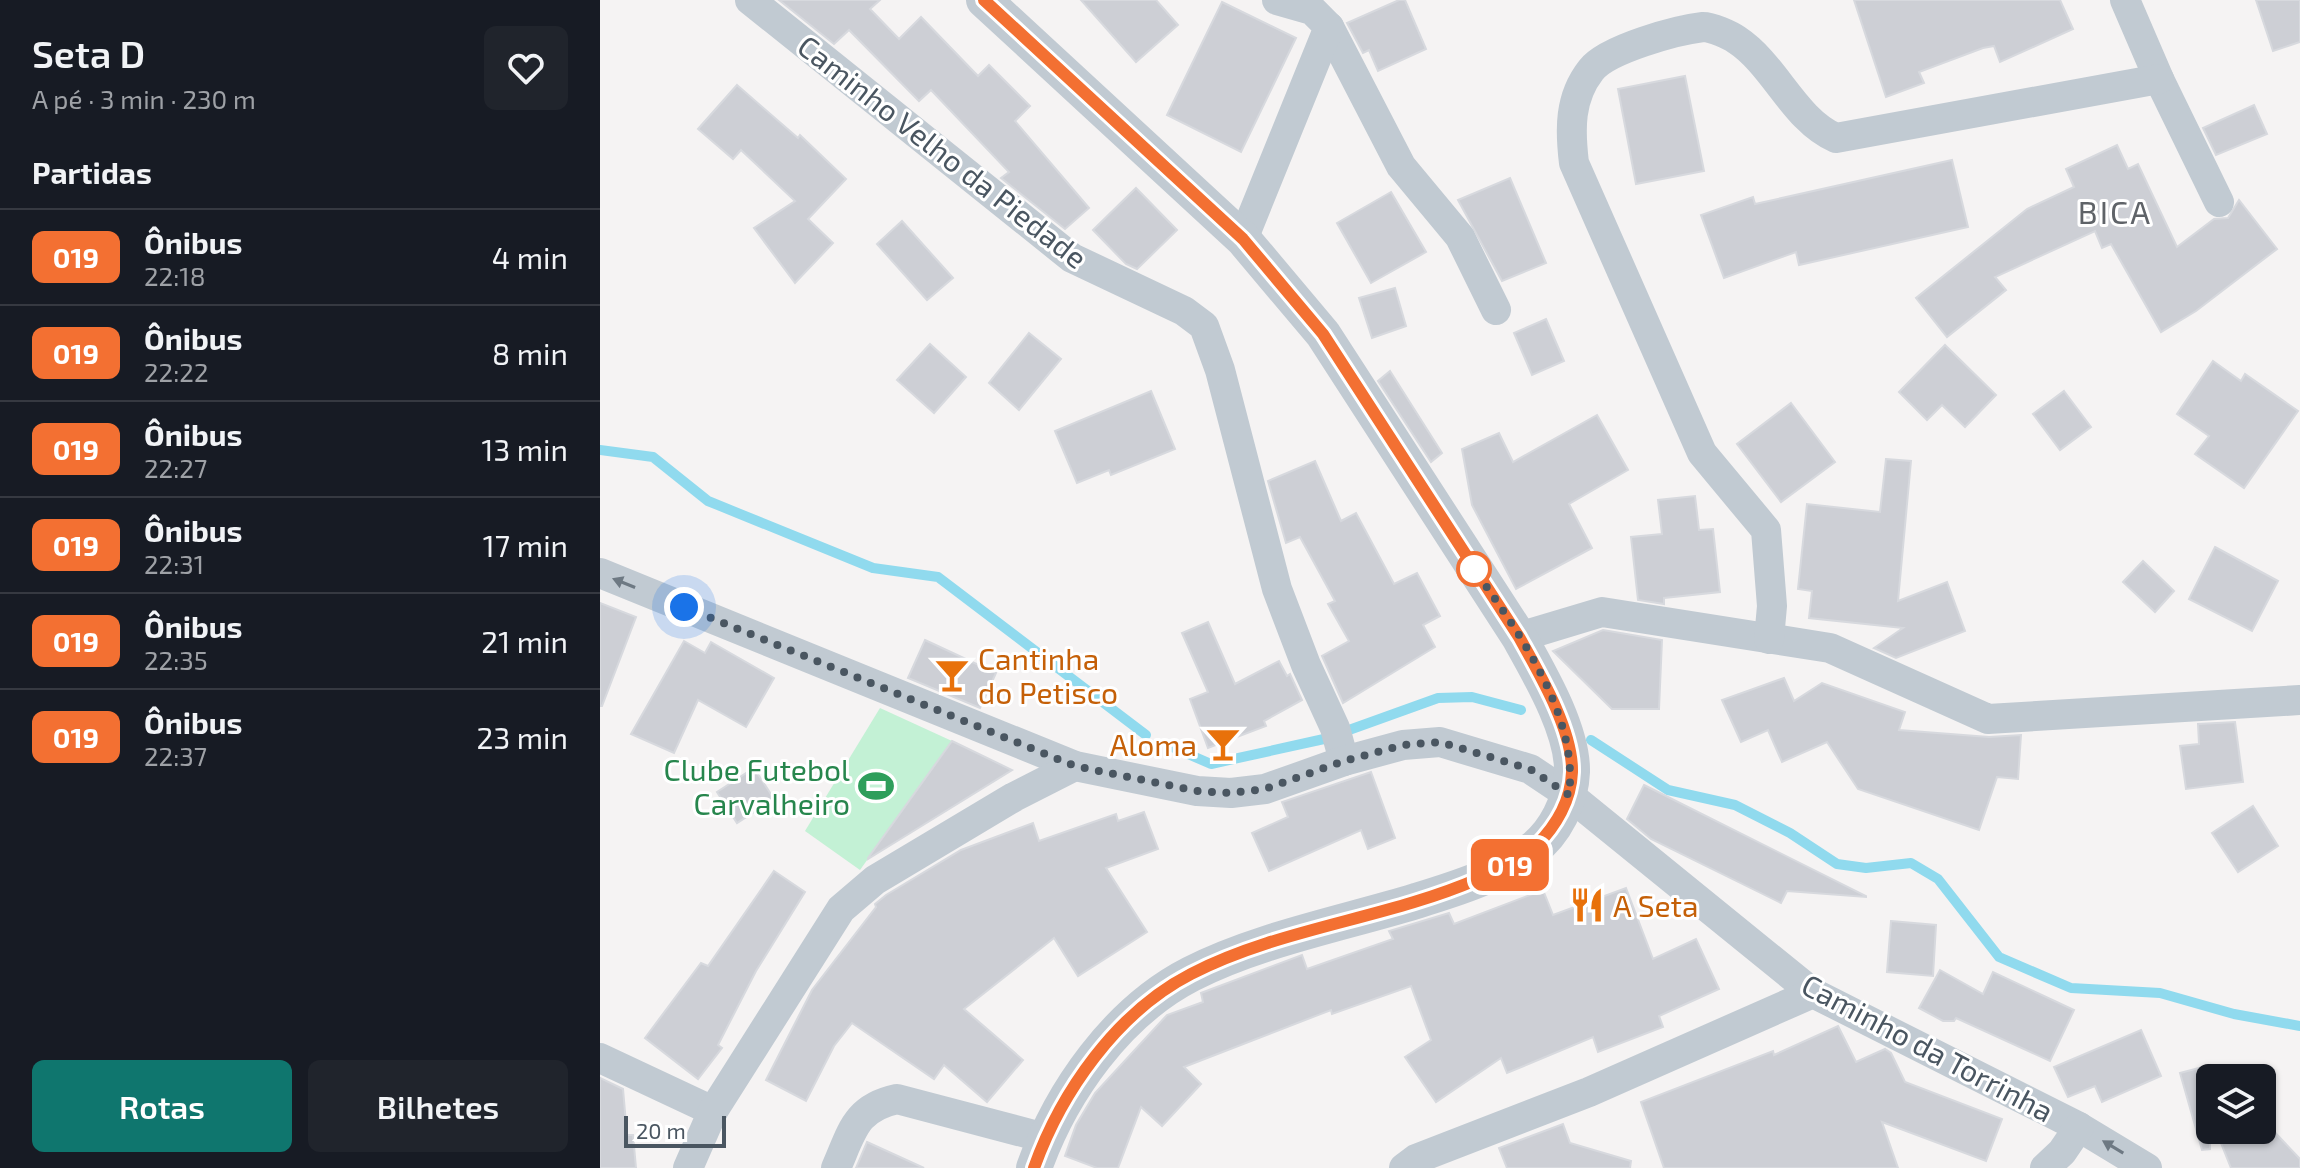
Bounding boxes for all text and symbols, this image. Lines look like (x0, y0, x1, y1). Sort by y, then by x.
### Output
button: heart (484, 26, 568, 110)
street label: Caminho Velho da Piedade (791, 27, 1095, 275)
text: Seta D (32, 30, 145, 76)
text: A pé · 3 min · 230 m (32, 83, 256, 114)
text: Partidas (32, 154, 152, 190)
district label: BICA (2078, 192, 2152, 230)
text: Ônibus (144, 224, 243, 260)
text: 4 min (492, 239, 568, 275)
text: 019 (53, 240, 99, 274)
text: 22:18 (144, 260, 206, 291)
text: Ônibus (144, 320, 243, 356)
text: 8 min (492, 335, 568, 371)
text: 019 (53, 336, 99, 370)
text: 22:22 (144, 356, 209, 387)
text: Ônibus (144, 416, 243, 452)
text: 13 min (482, 431, 568, 467)
text: 019 (53, 432, 99, 466)
text: 22:27 (144, 452, 207, 483)
text: Ônibus (144, 512, 243, 548)
text: 17 min (483, 527, 568, 563)
text: 019 (53, 528, 99, 562)
text: 22:31 (144, 548, 204, 579)
unlabelled marker (1457, 552, 1491, 586)
one-way arrow (612, 576, 636, 589)
your location (664, 587, 704, 627)
text: Ônibus (144, 608, 243, 644)
text: 21 min (481, 623, 568, 659)
text: 019 (53, 624, 99, 658)
place label: Cantinha do Petisco (978, 640, 1118, 710)
text: 22:35 (144, 644, 208, 675)
bar icon: Cantinha do Petisco (933, 656, 971, 694)
text: Ônibus (144, 704, 243, 740)
text: 23 min (477, 719, 568, 755)
text: 019 (53, 720, 99, 754)
bar icon: Aloma (1204, 725, 1242, 763)
place label: Aloma (1110, 726, 1197, 762)
text: 22:37 (144, 740, 207, 771)
place label: Clube Futebol Carvalheiro (664, 751, 850, 821)
sports icon: Clube Futebol Carvalheiro (857, 767, 895, 805)
line badge: 019 (1464, 839, 1556, 891)
text: 019 (1487, 848, 1533, 882)
restaurant icon: A Seta (1568, 886, 1606, 924)
place label: A Seta (1613, 887, 1698, 923)
street label: Caminho da Torrinha (1796, 966, 2060, 1128)
button: Rotas (32, 1060, 292, 1152)
button: Bilhetes (308, 1060, 568, 1152)
map controls (2196, 1064, 2276, 1144)
button: layers (2196, 1064, 2276, 1144)
scale bar (624, 1112, 726, 1148)
text: 20 m (636, 1117, 686, 1143)
one-way arrow (2102, 1141, 2124, 1155)

